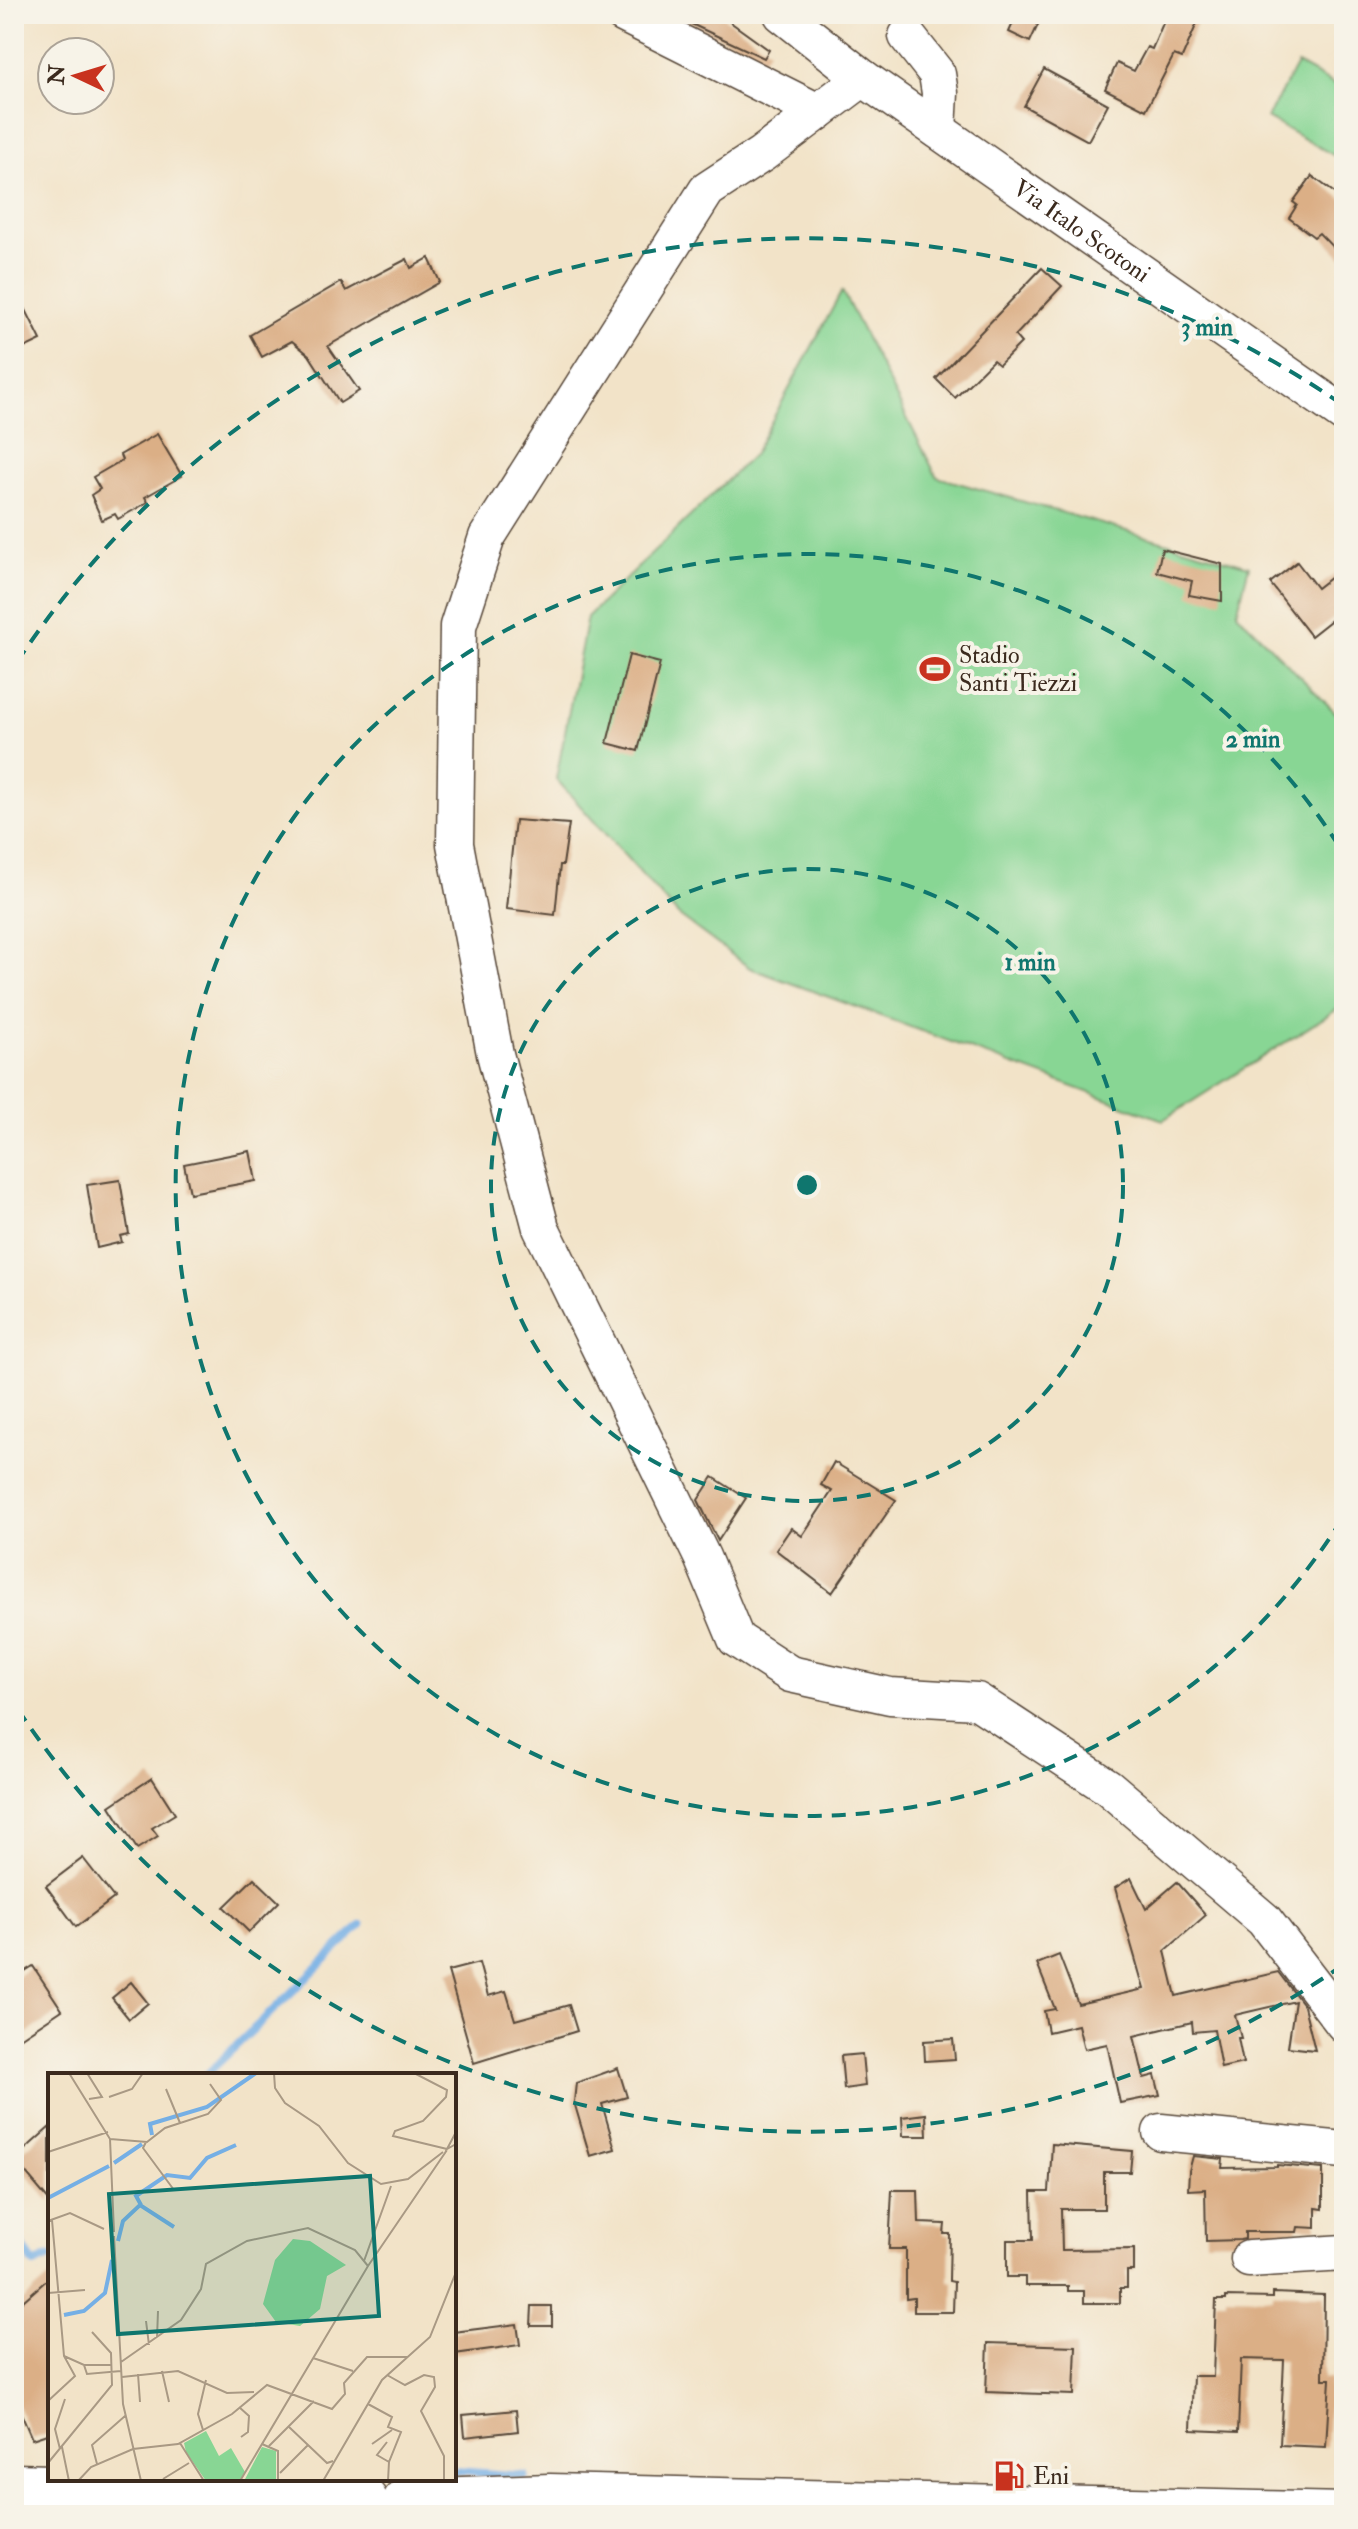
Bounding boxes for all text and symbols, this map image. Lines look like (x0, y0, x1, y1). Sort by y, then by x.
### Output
north arrow (36, 36, 116, 116)
text: N (42, 64, 72, 86)
street label: Via Italo Scotoni (1007, 172, 1156, 289)
text: 3 min (1181, 312, 1233, 343)
place label: Stadio Santi Tiezzi (959, 640, 1077, 699)
sports icon: Stadio Santi Tiezzi (918, 652, 952, 686)
text: 2 min (1226, 724, 1281, 755)
text: 1 min (1005, 947, 1056, 978)
centre of rings (793, 1171, 821, 1199)
inset map (48, 2073, 456, 2481)
fuel station icon: Eni (992, 2459, 1026, 2493)
place label: Eni (1033, 2461, 1069, 2492)

